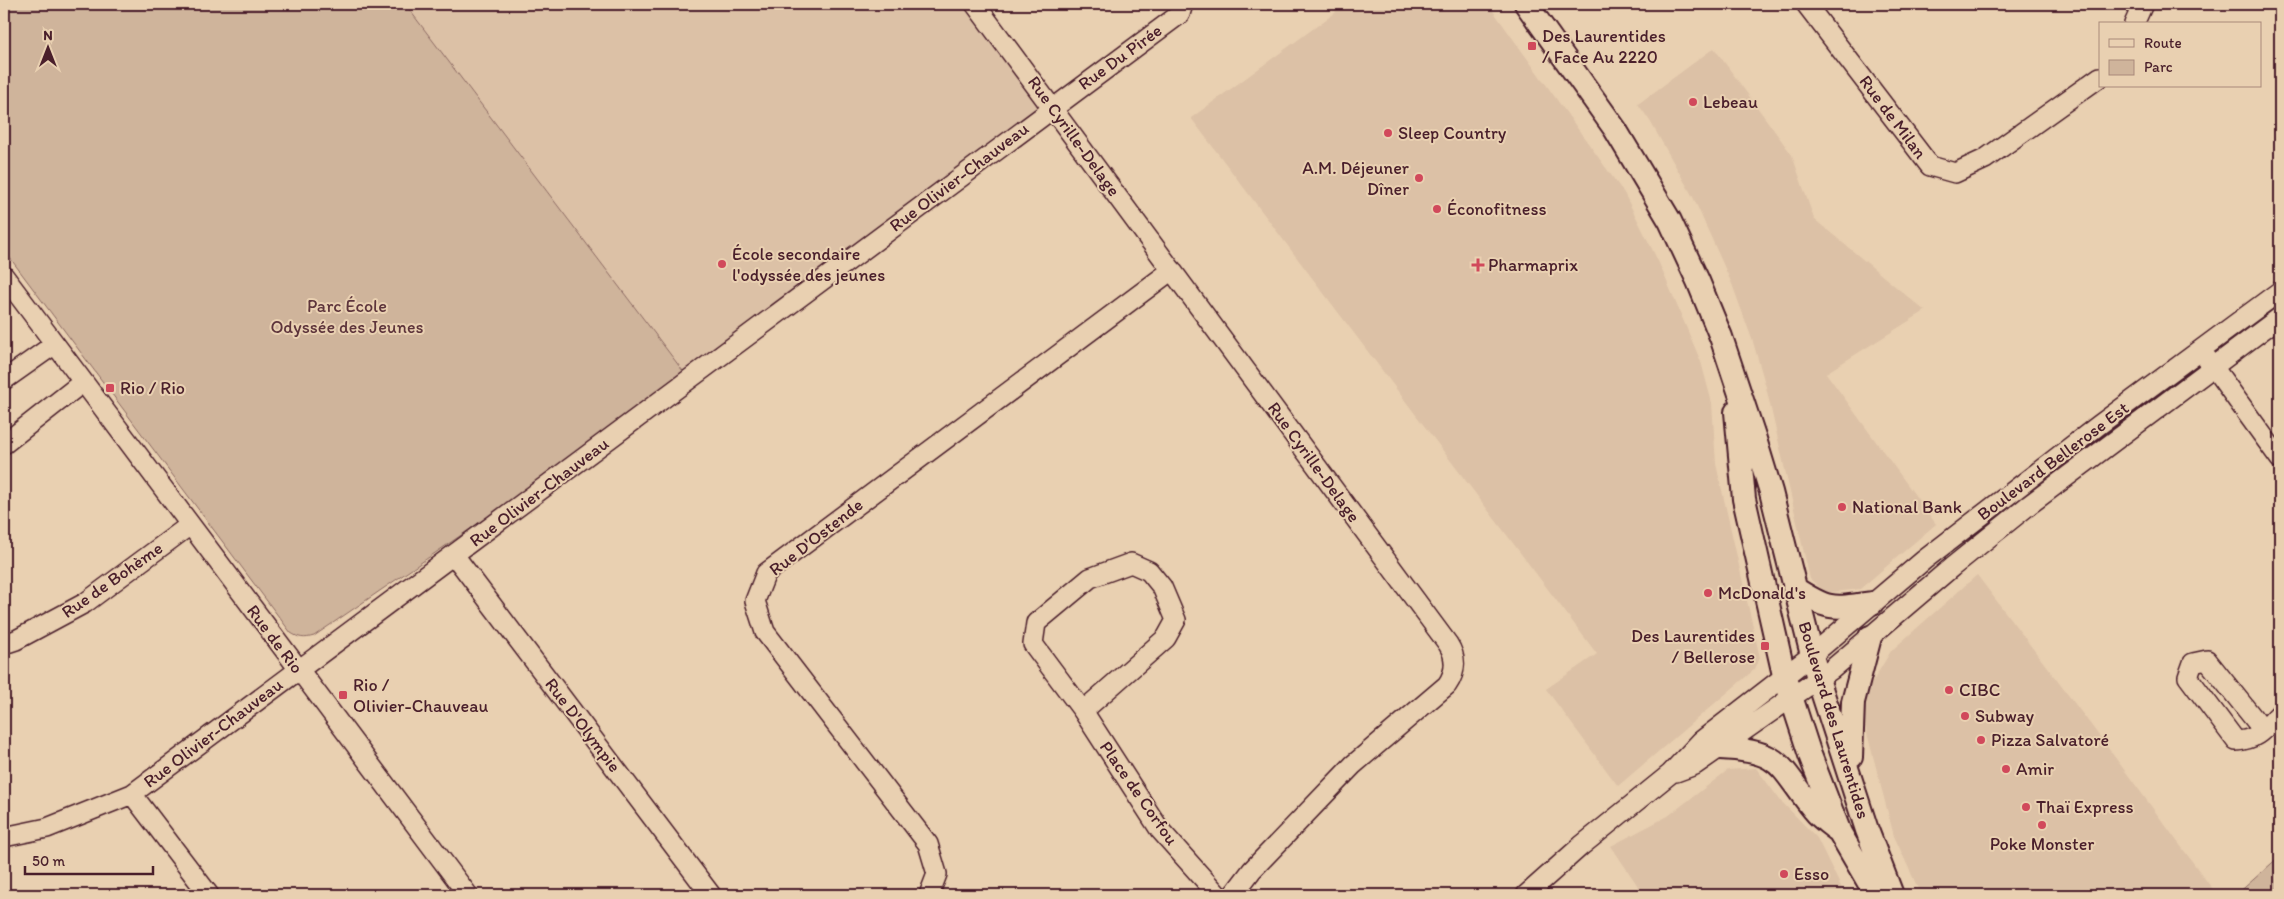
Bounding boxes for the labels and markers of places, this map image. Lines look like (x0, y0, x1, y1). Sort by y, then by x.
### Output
place label: Des Laurentides / Face Au 2220 (1542, 25, 1666, 68)
marker: Des Laurentides / Face Au 2220 (1526, 40, 1538, 52)
place label: Lebeau (1703, 91, 1758, 113)
marker: Lebeau (1687, 96, 1699, 108)
place label: Sleep Country (1398, 122, 1507, 144)
marker: Sleep Country (1382, 127, 1394, 139)
place label: A.M. Déjeuner Dîner (1302, 157, 1410, 200)
marker: A.M. Déjeuner Dîner (1413, 172, 1425, 184)
place label: Éconofitness (1447, 198, 1547, 220)
marker: Éconofitness (1431, 203, 1443, 215)
place label: École secondaire l'odyssée des jeunes (732, 243, 885, 286)
place label: Pharmaprix (1488, 254, 1578, 276)
marker: École secondaire l'odyssée des jeunes (716, 258, 728, 270)
marker: Pharmaprix (1472, 259, 1484, 271)
place label: Rio / Rio (120, 377, 185, 399)
marker: Rio / Rio (104, 382, 116, 394)
place label: National Bank (1852, 496, 1962, 518)
marker: National Bank (1836, 501, 1848, 513)
place label: McDonald's (1718, 582, 1806, 604)
marker: McDonald's (1702, 587, 1714, 599)
place label: Des Laurentides / Bellerose (1631, 625, 1755, 668)
marker: Des Laurentides / Bellerose (1759, 640, 1771, 652)
place label: Rio / Olivier-Chauveau (353, 674, 489, 717)
place label: CIBC (1959, 679, 2000, 701)
marker: CIBC (1943, 684, 1955, 696)
marker: Rio / Olivier-Chauveau (337, 689, 349, 701)
place label: Subway (1975, 705, 2035, 727)
marker: Subway (1959, 710, 1971, 722)
place label: Pizza Salvatoré (1991, 729, 2109, 751)
marker: Pizza Salvatoré (1975, 734, 1987, 746)
place label: Amir (2016, 758, 2054, 780)
marker: Amir (2000, 763, 2012, 775)
place label: Thaï Express (2036, 796, 2134, 818)
marker: Thaï Express (2020, 801, 2032, 813)
marker: Poke Monster (2036, 819, 2048, 831)
place label: Poke Monster (1990, 833, 2094, 855)
place label: Esso (1794, 863, 1829, 885)
marker: Esso (1778, 868, 1790, 880)

